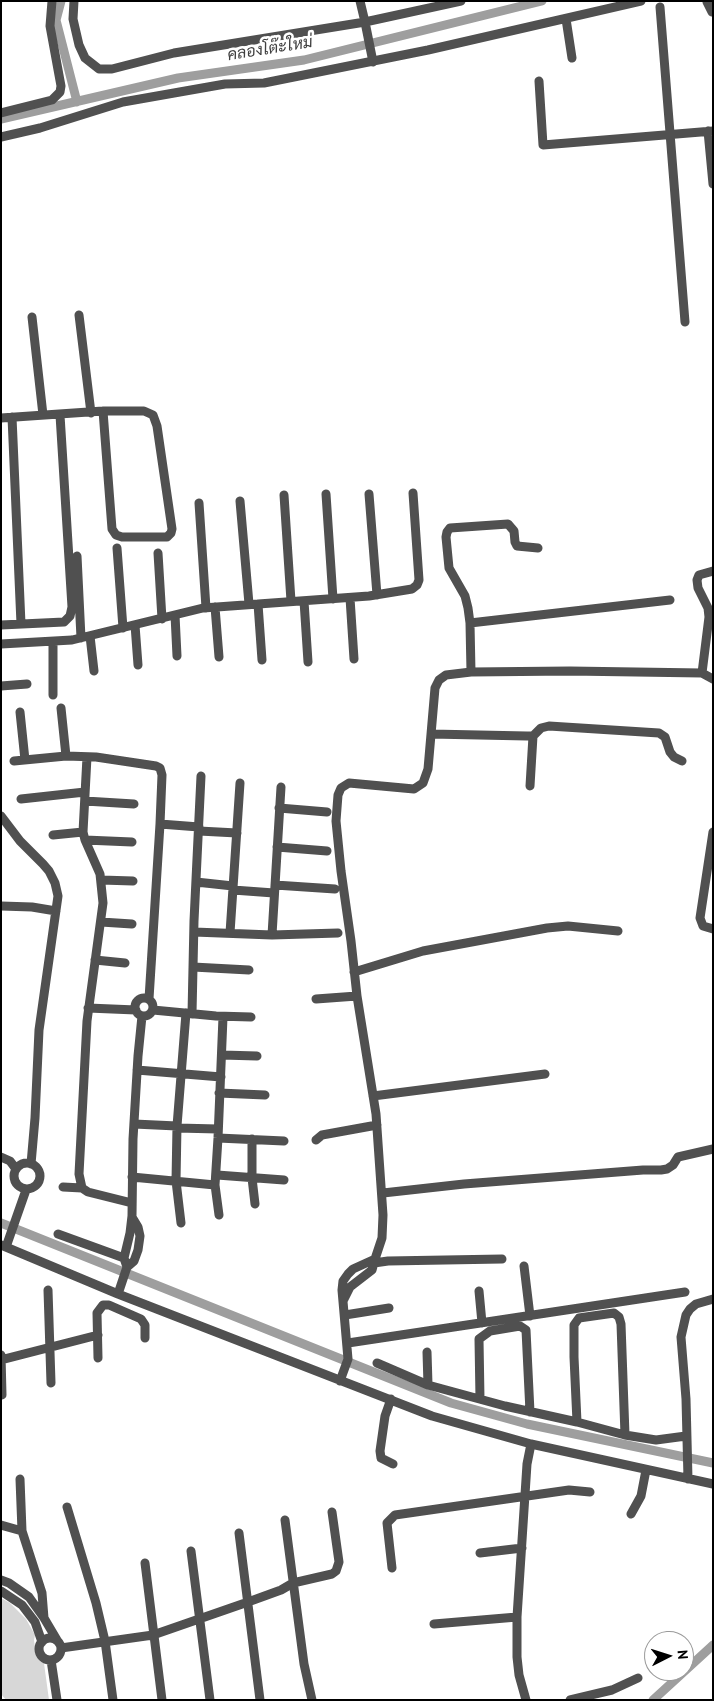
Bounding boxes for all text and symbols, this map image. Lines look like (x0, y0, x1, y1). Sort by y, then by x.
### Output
water label: คลองโต๊ะใหม่ (226, 33, 314, 65)
north arrow (644, 1631, 694, 1681)
text: N (674, 1649, 692, 1660)

